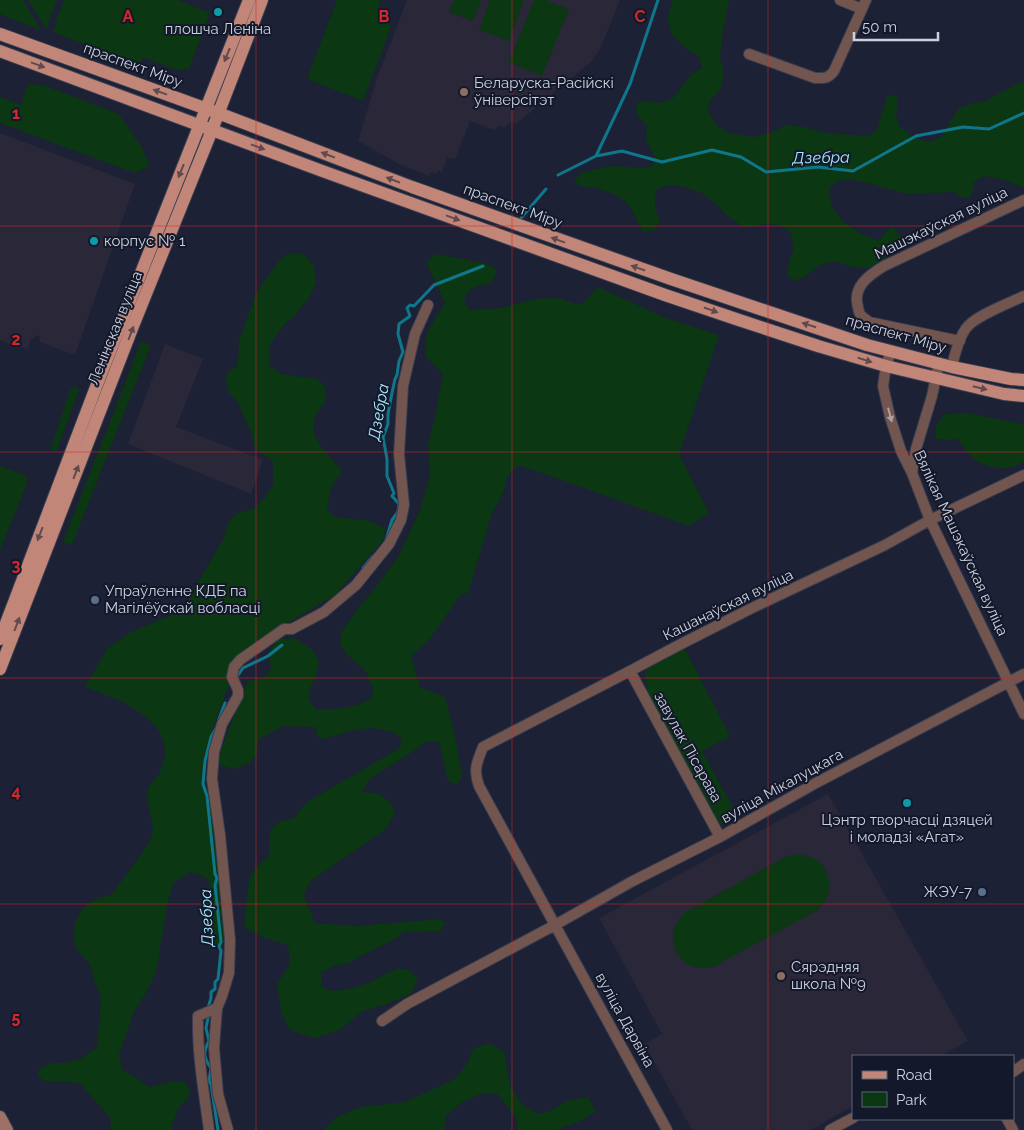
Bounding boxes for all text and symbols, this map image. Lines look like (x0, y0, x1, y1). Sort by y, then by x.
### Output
marker: плошча Леніна (212, 6, 224, 18)
text: A (123, 7, 134, 26)
text: B (379, 7, 390, 26)
text: C (635, 7, 646, 26)
scale bar (854, 10, 938, 42)
text: 50 m (862, 18, 897, 36)
place label: плошча Леніна (165, 20, 271, 38)
street label: праспект Міру (81, 39, 185, 91)
one-way arrow (223, 48, 231, 63)
one-way arrow (31, 62, 46, 69)
place label: Беларуска-Расійскі ўніверсітэт (474, 74, 614, 109)
marker: Беларуска-Расійскі ўніверсітэт (458, 86, 470, 98)
one-way arrow (152, 88, 167, 96)
text: 1 (12, 104, 20, 123)
one-way arrow (250, 144, 265, 151)
water label: Дзебра (791, 147, 850, 168)
one-way arrow (320, 151, 335, 159)
one-way arrow (177, 164, 185, 179)
one-way arrow (385, 176, 400, 184)
street label: праспект Міру (461, 180, 565, 232)
street label: Машэкаўская вуліца (872, 183, 1010, 263)
one-way arrow (446, 215, 461, 222)
place label: корпус № 1 (104, 232, 186, 250)
marker: корпус № 1 (88, 235, 100, 247)
one-way arrow (551, 236, 566, 243)
one-way arrow (630, 264, 645, 271)
street label: Ленінская вуліца (84, 268, 146, 388)
one-way arrow (703, 307, 718, 314)
street label: праспект Міру (844, 311, 948, 357)
one-way arrow (801, 321, 816, 328)
one-way arrow (127, 326, 135, 340)
text: 2 (11, 330, 21, 349)
one-way arrow (858, 357, 873, 364)
water label: Дзебра (364, 382, 393, 443)
one-way arrow (973, 385, 989, 393)
one-way arrow (887, 408, 895, 423)
street label: Вялікая Машэкаўская вуліца (910, 447, 1012, 639)
one-way arrow (72, 464, 80, 479)
one-way arrow (36, 527, 44, 542)
text: 3 (12, 556, 21, 575)
street label: Кашанаўская вуліца (660, 566, 796, 644)
place label: Упраўленне КДБ па Магілёўскай вобласці (105, 582, 260, 617)
marker: Упраўленне КДБ па Магілёўскай вобласці (89, 594, 101, 606)
one-way arrow (14, 616, 21, 631)
street label: завулак Пісарава (650, 689, 726, 805)
street label: вуліца Мікалуцкага (718, 745, 846, 827)
text: 4 (11, 782, 21, 801)
marker: Цэнтр творчасці дзяцей і моладзі «Агат» (901, 797, 913, 809)
place label: Цэнтр творчасці дзяцей і моладзі «Агат» (821, 811, 993, 846)
place label: ЖЭУ-7 (923, 883, 972, 901)
marker: ЖЭУ-7 (976, 886, 988, 898)
water label: Дзебра (196, 888, 217, 948)
place label: Сярэдняя школа №9 (791, 958, 866, 993)
street label: вуліца Дарвіна (592, 969, 658, 1071)
marker: Сярэдняя школа №9 (775, 970, 787, 982)
text: 5 (12, 1008, 21, 1027)
legend (852, 1055, 1014, 1120)
text: Road (896, 1066, 932, 1084)
text: Park (896, 1091, 927, 1109)

